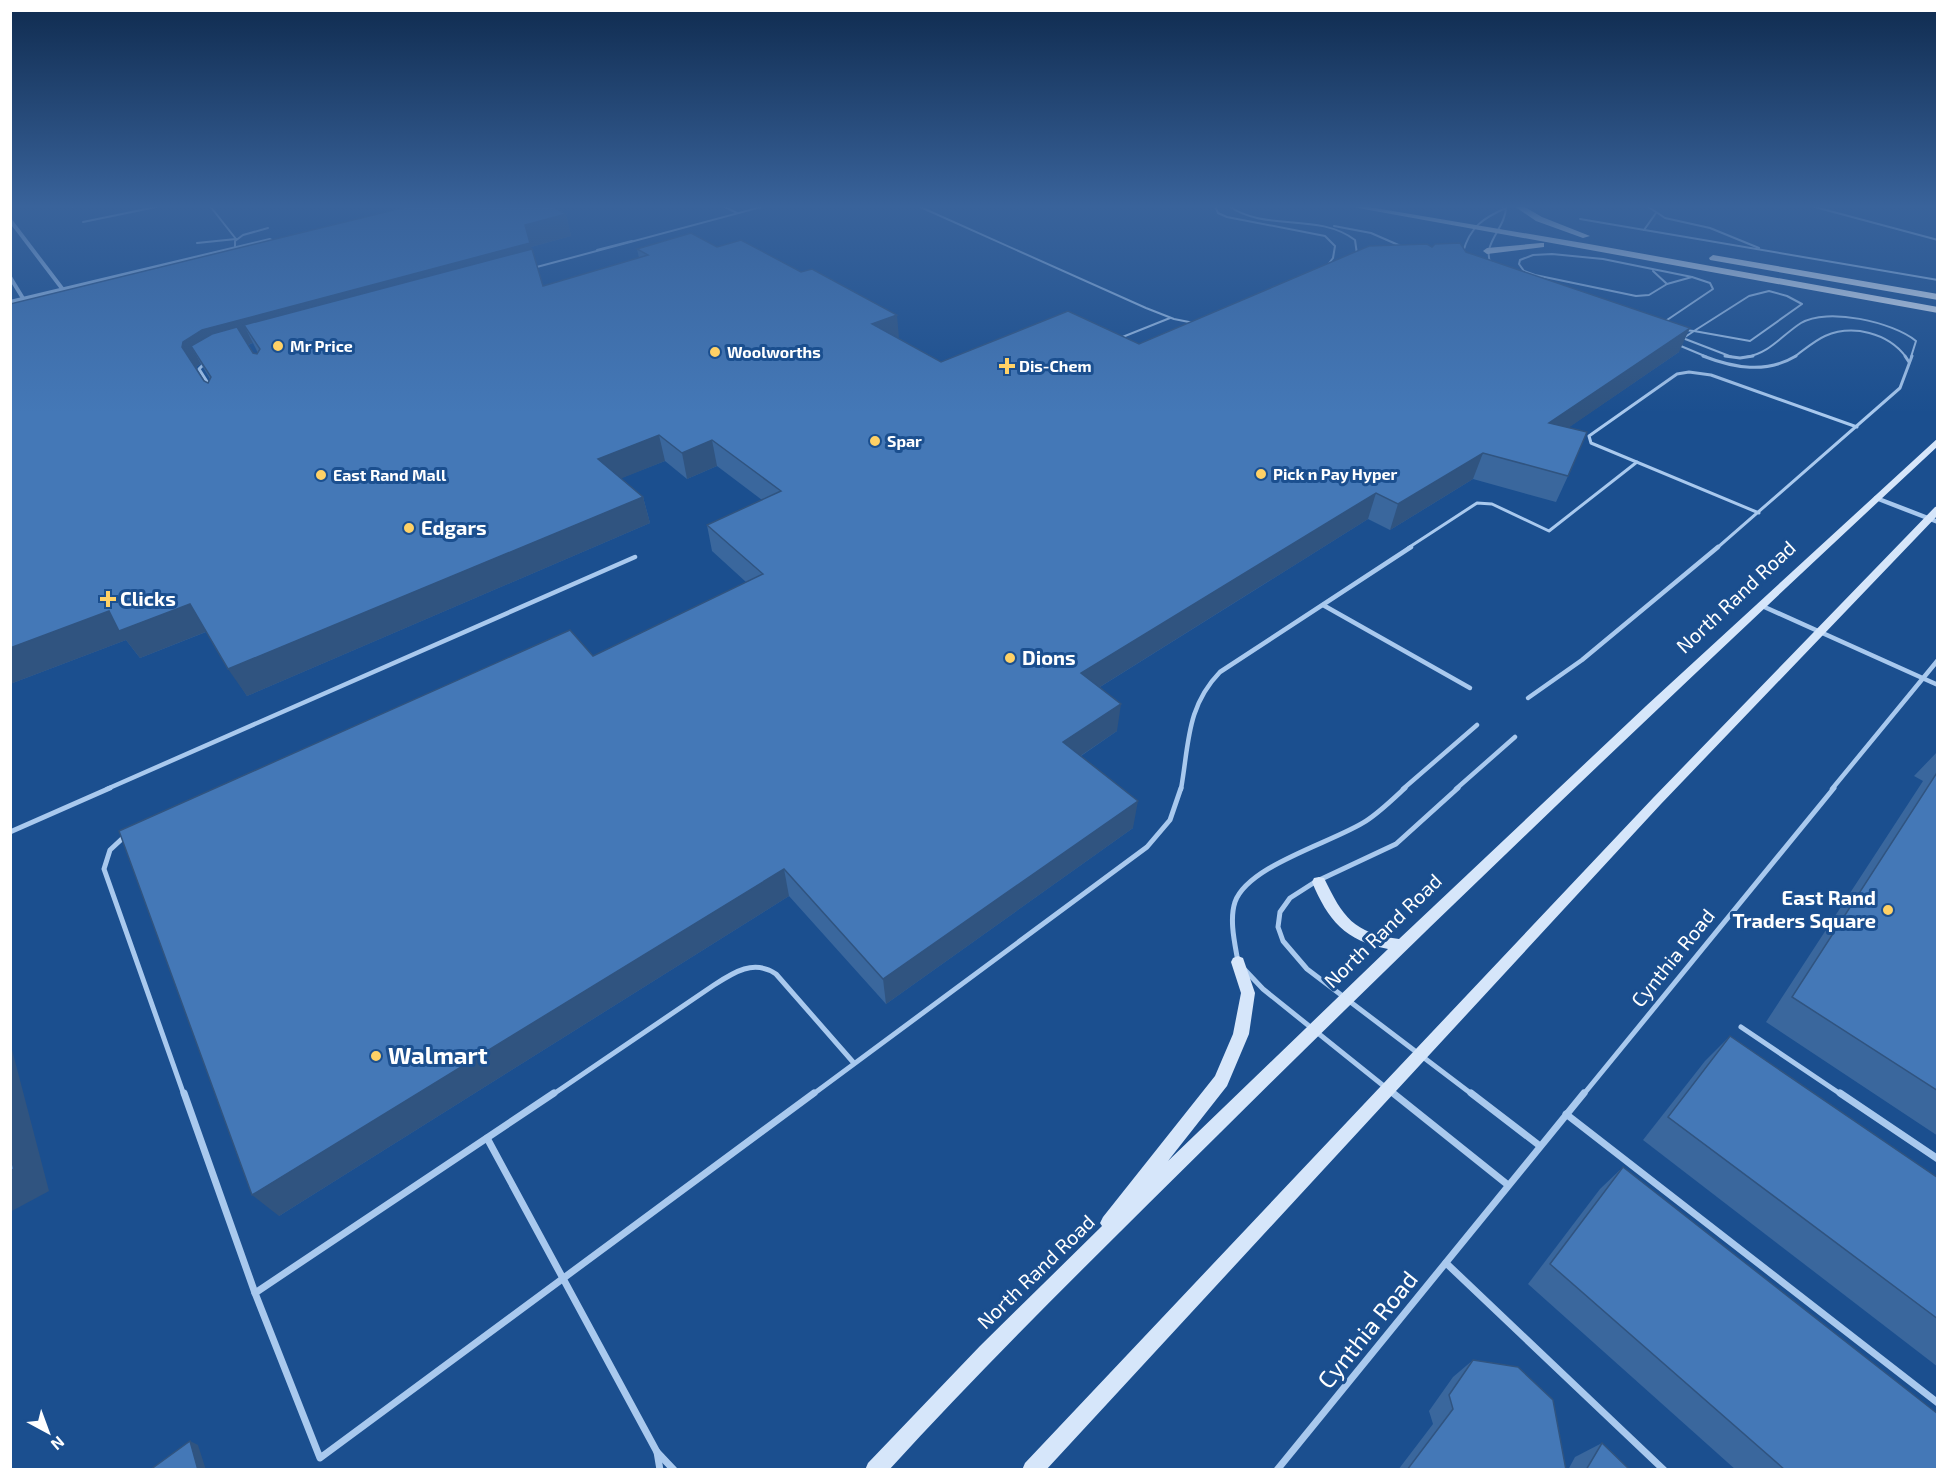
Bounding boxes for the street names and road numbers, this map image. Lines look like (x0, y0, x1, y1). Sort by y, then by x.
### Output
street label: North Rand Road (1671, 535, 1800, 658)
street label: North Rand Road (1319, 868, 1446, 992)
street label: Cynthia Road (1625, 904, 1719, 1011)
street label: North Rand Road (972, 1209, 1099, 1333)
street label: Cynthia Road (1311, 1264, 1423, 1394)

